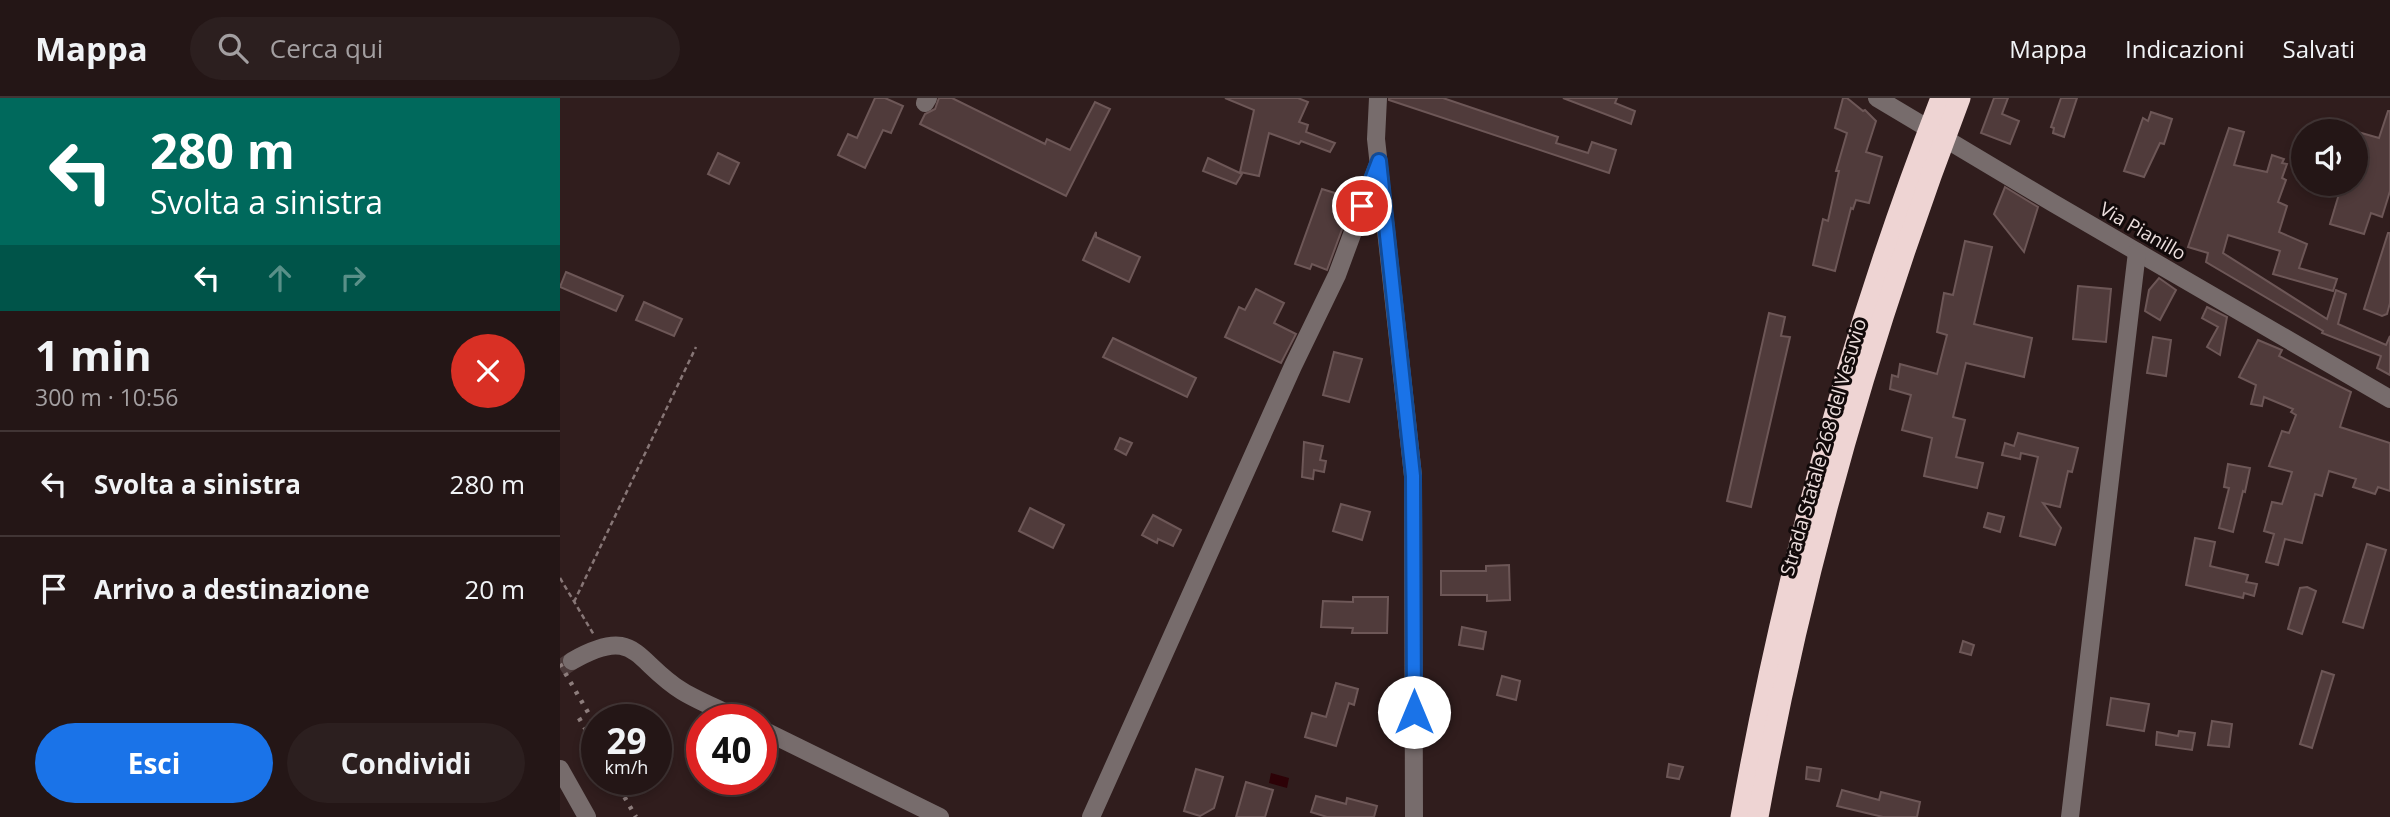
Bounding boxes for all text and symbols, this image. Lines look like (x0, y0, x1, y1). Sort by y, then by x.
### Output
search box (190, 17, 680, 80)
text: Mappa (35, 26, 148, 71)
icon: search (214, 29, 252, 67)
text: Cerca qui (270, 30, 383, 66)
text: Mappa (2009, 32, 2087, 65)
text: Indicazioni (2125, 32, 2245, 65)
text: Salvati (2283, 32, 2355, 65)
text: 280 m (150, 117, 295, 183)
map controls (2291, 119, 2368, 196)
button: sound (2291, 119, 2368, 196)
icon: left (35, 126, 126, 217)
pin (1332, 176, 1392, 236)
text: Svolta a sinistra (150, 180, 383, 223)
icon: arrive (1343, 187, 1381, 225)
street label: Via Pianillo (2095, 196, 2191, 266)
icon: left (188, 259, 226, 297)
icon: ahead (261, 259, 299, 297)
icon: right (334, 259, 372, 297)
street label: Strada Statale 268 del Vesuvio (1774, 316, 1872, 578)
text: 1 min (35, 326, 152, 383)
button: close (451, 334, 525, 408)
text: 300 m · 10:56 (35, 381, 178, 413)
icon: left (35, 465, 73, 503)
text: Svolta a sinistra (94, 466, 301, 502)
text: 280 m (450, 466, 525, 502)
icon: arrive (35, 570, 73, 608)
text: Arrivo a destinazione (94, 571, 370, 607)
text: 20 m (464, 571, 525, 607)
position arrow (1377, 675, 1451, 749)
speed limit sign: 40 (686, 704, 777, 795)
text: 29 (606, 717, 647, 764)
button: Esci (35, 723, 273, 803)
button: Condividi (287, 723, 525, 803)
text: km/h (605, 755, 648, 779)

